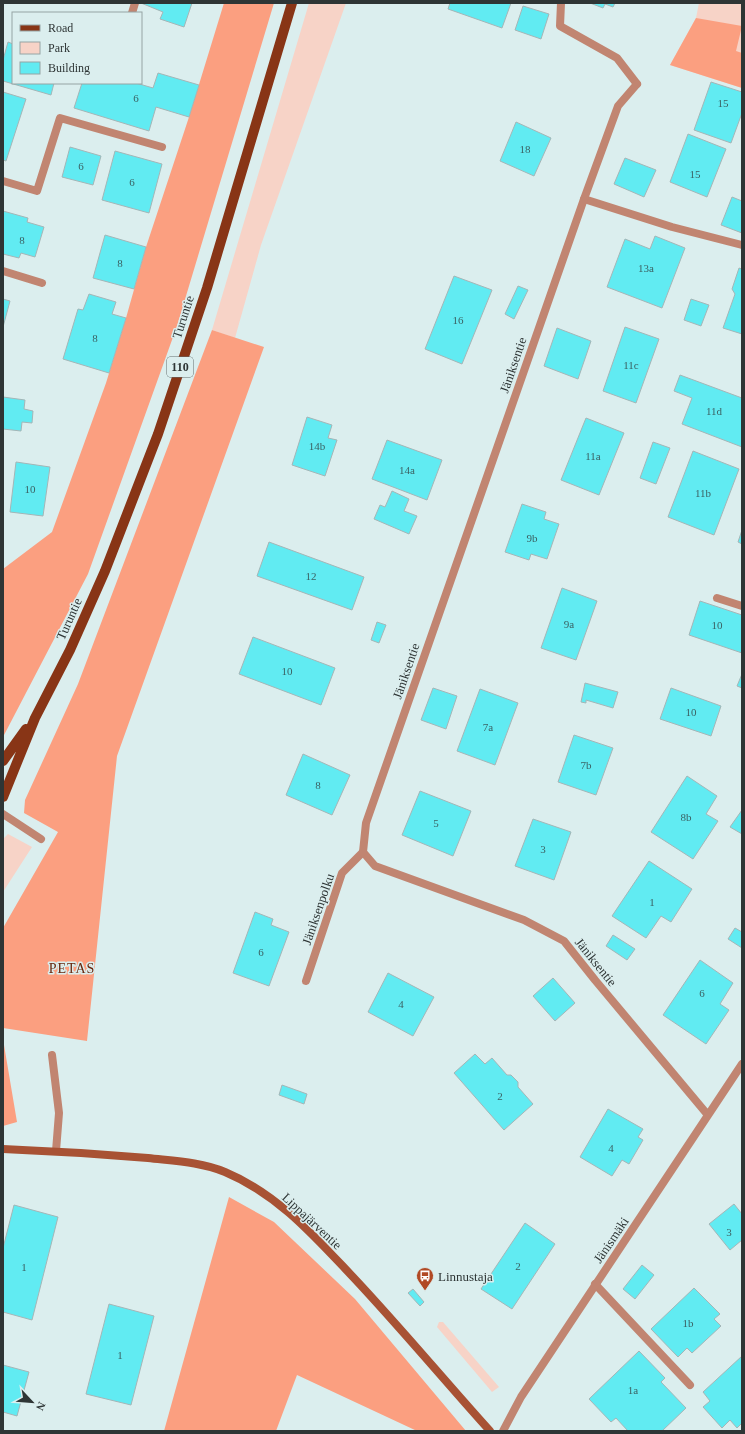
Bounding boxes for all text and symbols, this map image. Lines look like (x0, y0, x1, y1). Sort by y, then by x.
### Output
legend (12, 12, 142, 84)
text: Road (48, 21, 73, 35)
text: Park (48, 41, 70, 55)
text: Building (48, 61, 90, 75)
house number: 6 (133, 92, 139, 104)
house number: 15 (718, 97, 729, 109)
house number: 18 (520, 143, 531, 155)
house number: 6 (78, 160, 84, 172)
house number: 15 (690, 168, 701, 180)
house number: 6 (129, 176, 135, 188)
house number: 8 (19, 234, 25, 246)
house number: 8 (117, 257, 123, 269)
house number: 13a (638, 262, 654, 274)
street label: Turuntie (169, 293, 197, 340)
house number: 16 (453, 314, 464, 326)
house number: 8 (92, 332, 98, 344)
street label: Jäniksentie (497, 335, 530, 395)
road number: 110 (167, 357, 193, 377)
house number: 11c (623, 359, 639, 371)
house number: 11d (706, 405, 723, 417)
house number: 14b (309, 440, 326, 452)
house number: 11a (585, 450, 601, 462)
house number: 14a (399, 464, 415, 476)
house number: 10 (25, 483, 36, 495)
house number: 11b (695, 487, 712, 499)
house number: 9b (527, 532, 538, 544)
house number: 12 (306, 570, 317, 582)
street label: Turuntie (53, 596, 85, 642)
house number: 9a (564, 618, 574, 630)
house number: 10 (712, 619, 723, 631)
street label: Jäniksentie (390, 641, 423, 701)
house number: 10 (282, 665, 293, 677)
house number: 10 (686, 706, 697, 718)
house number: 7a (483, 721, 493, 733)
house number: 7b (581, 759, 592, 771)
house number: 8 (315, 779, 321, 791)
house number: 8b (681, 811, 692, 823)
house number: 5 (433, 817, 439, 829)
house number: 3 (540, 843, 546, 855)
street label: Jäniksenpolku (299, 871, 337, 947)
house number: 1 (649, 896, 655, 908)
street label: Jäniksentie (572, 935, 620, 989)
house number: 6 (258, 946, 264, 958)
district label: PETAS (49, 961, 95, 976)
house number: 6 (699, 987, 705, 999)
house number: 4 (398, 998, 404, 1010)
house number: 2 (497, 1090, 503, 1102)
house number: 4 (608, 1142, 614, 1154)
street label: Lippajärventie (279, 1190, 345, 1252)
street label: Jänismäki (590, 1214, 632, 1266)
house number: 3 (726, 1226, 732, 1238)
house number: 2 (515, 1260, 521, 1272)
house number: 1 (21, 1261, 27, 1273)
bus stop icon: Linnustaja (415, 1266, 435, 1291)
place label: Linnustaja (438, 1269, 493, 1284)
house number: 1b (683, 1317, 694, 1329)
house number: 1 (117, 1349, 123, 1361)
north arrow (12, 1382, 52, 1422)
house number: 1a (628, 1384, 638, 1396)
text: N (34, 1400, 48, 1413)

